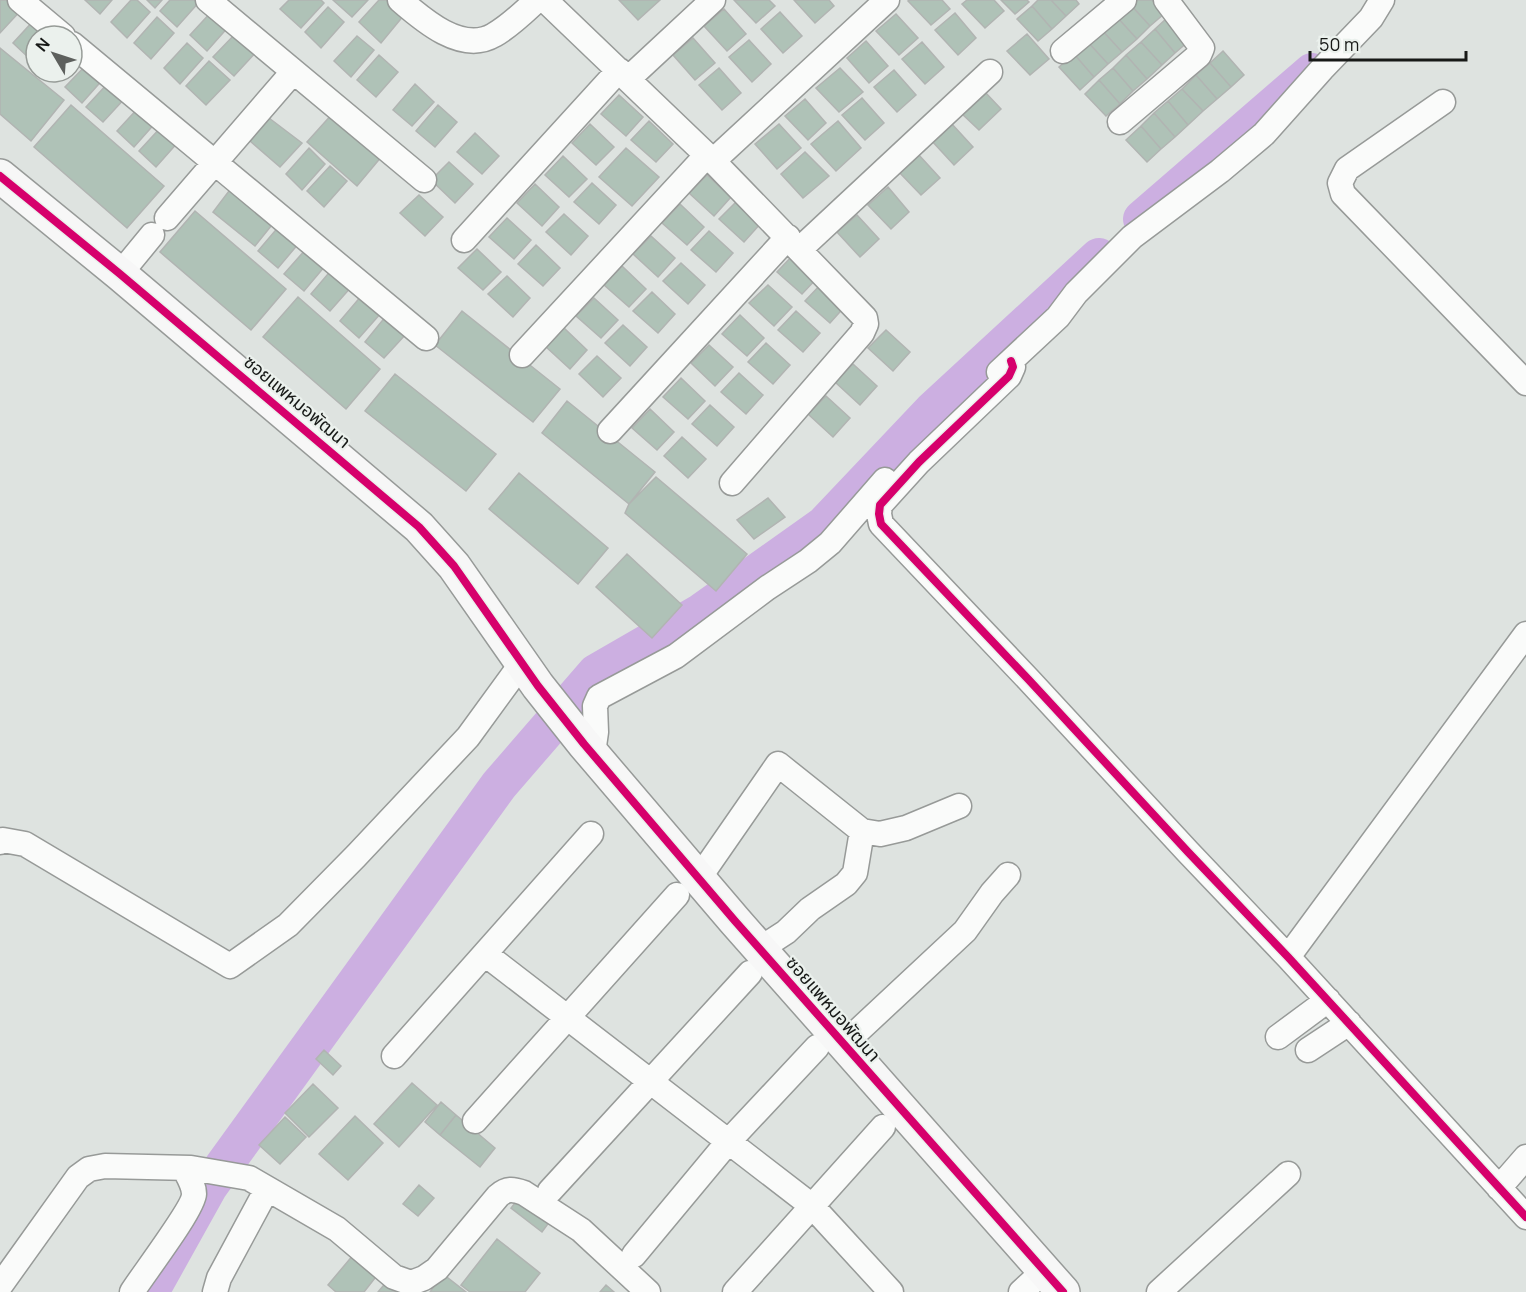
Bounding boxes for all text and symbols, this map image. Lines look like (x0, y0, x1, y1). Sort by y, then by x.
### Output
north arrow (24, 24, 84, 84)
scale bar (1310, 24, 1466, 62)
text: 50 m (1319, 32, 1359, 56)
text: N (30, 33, 55, 56)
street label: ซอยแพหมอพัฒนา (239, 349, 356, 453)
street label: ซอยแพหมอพัฒนา (781, 950, 886, 1066)

